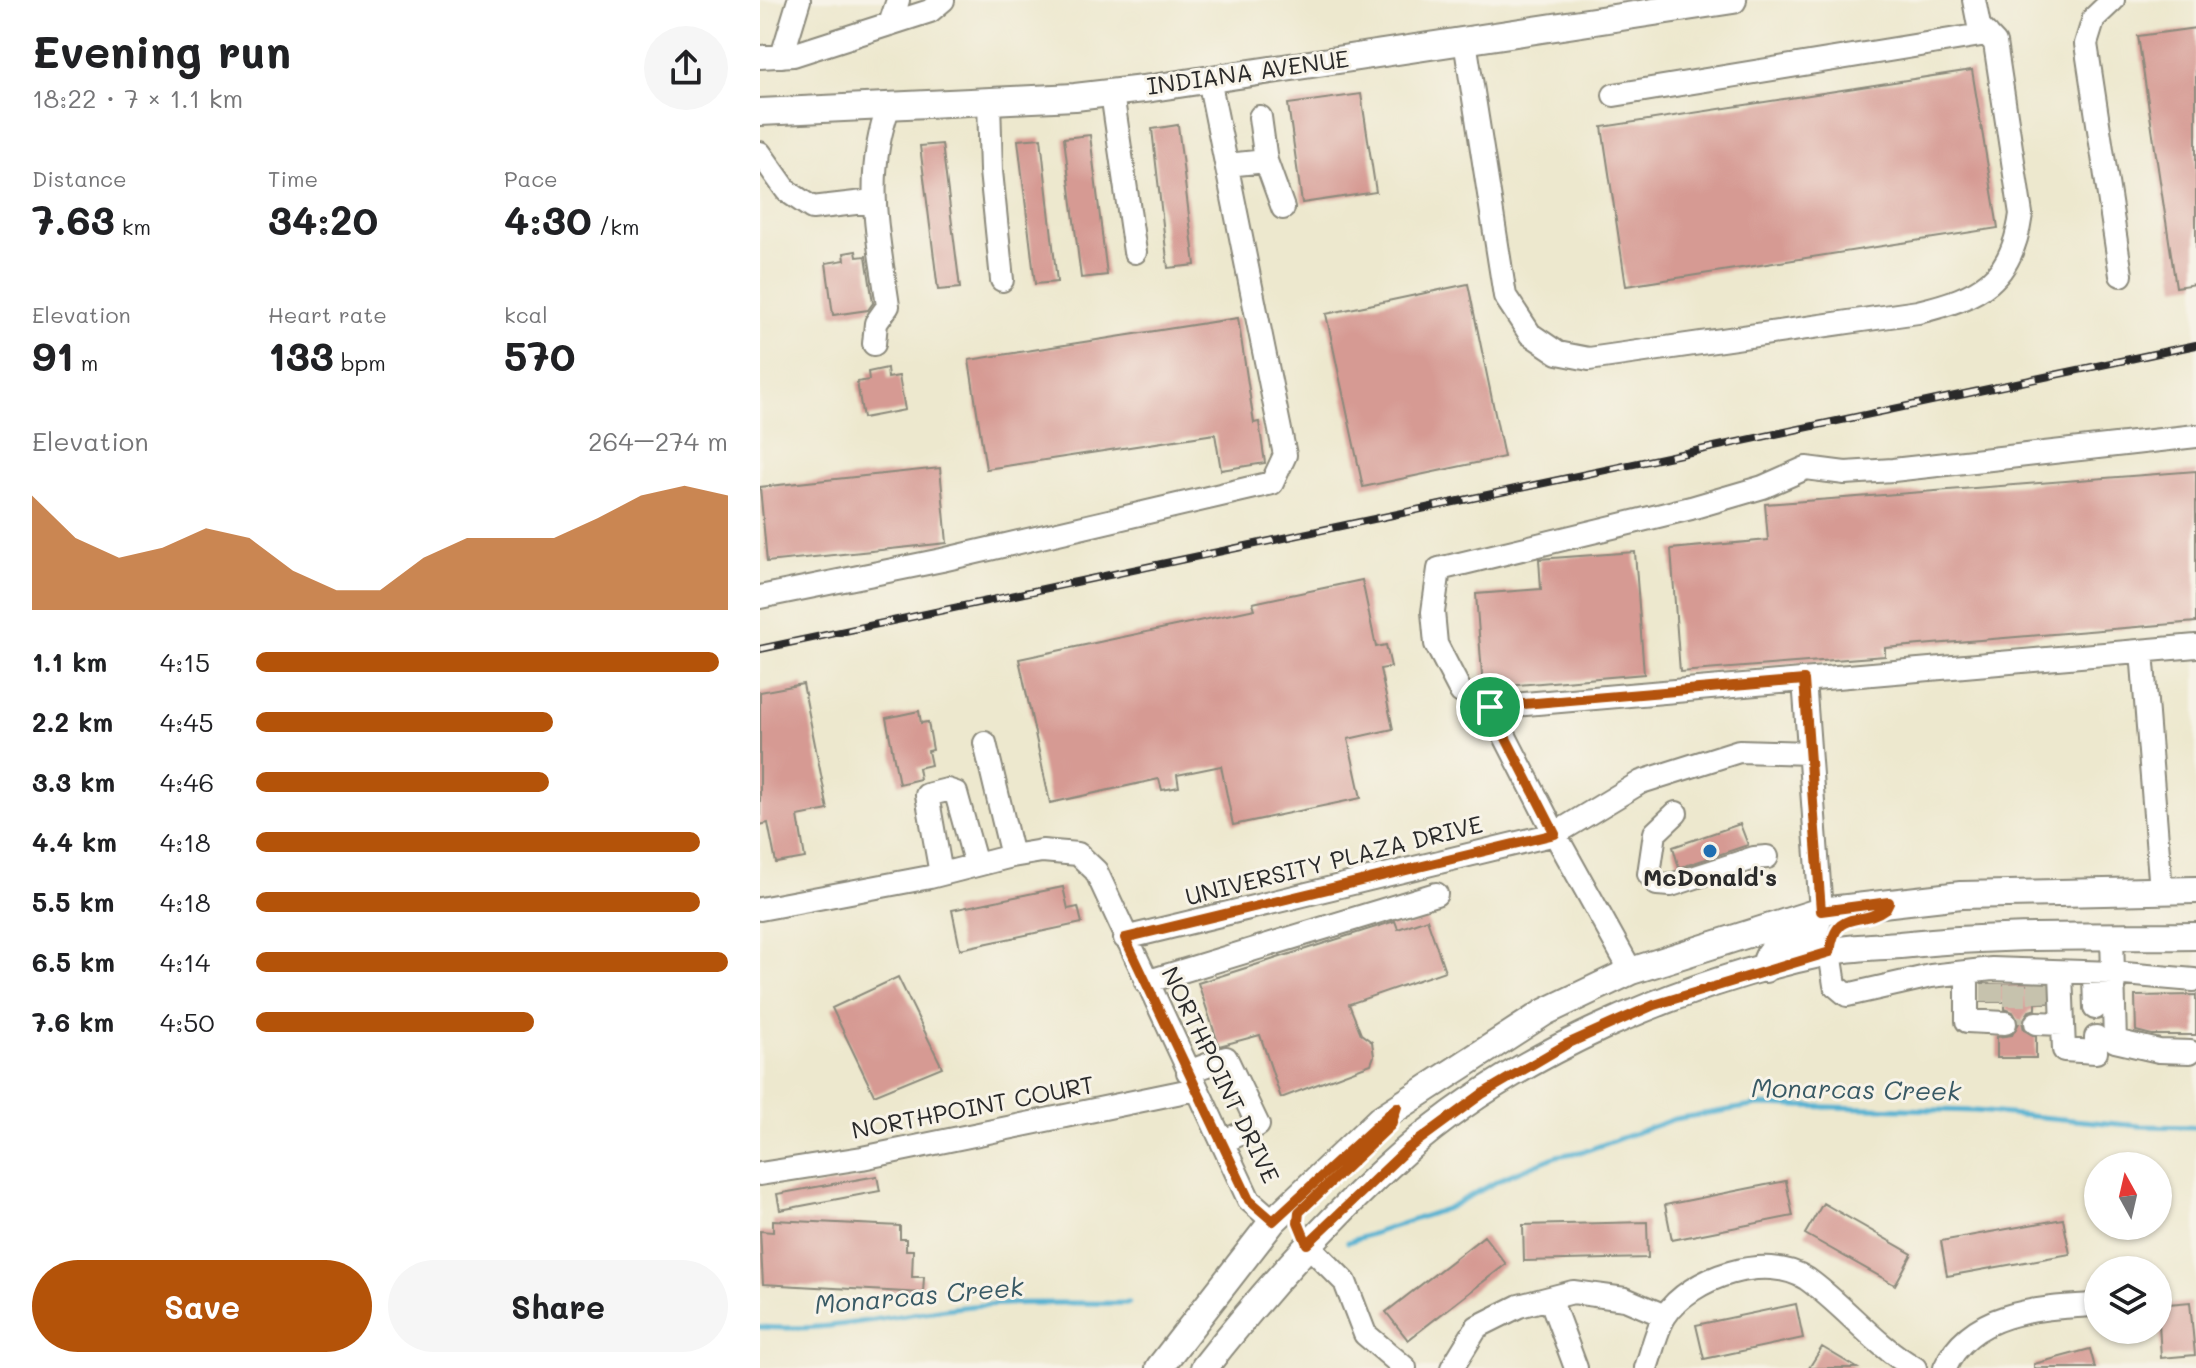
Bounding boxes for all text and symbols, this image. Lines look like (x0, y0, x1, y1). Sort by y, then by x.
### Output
text: Evening run (32, 22, 291, 79)
button: share (644, 26, 728, 110)
street label: INDIANA AVENUE (1145, 42, 1351, 101)
text: 18:22 · 7 × 1.1 km (32, 81, 243, 115)
text: Distance (32, 164, 127, 193)
text: Time (268, 164, 318, 193)
text: Pace (504, 164, 558, 193)
text: 7.63 (32, 193, 115, 245)
text: 34:20 (268, 193, 378, 245)
text: 4:30 (504, 193, 592, 245)
text: km (115, 212, 151, 241)
text: /km (592, 212, 640, 241)
text: Elevation (32, 300, 131, 329)
text: Heart rate (268, 300, 387, 329)
text: kcal (504, 300, 548, 329)
text: 91 (32, 329, 74, 381)
text: 133 (268, 329, 334, 381)
text: 570 (504, 329, 575, 381)
text: m (74, 348, 98, 377)
text: bpm (334, 348, 386, 377)
text: Elevation (32, 424, 149, 458)
text: 264–274 m (588, 424, 728, 458)
text: 1.1 km (32, 645, 107, 679)
text: 4:15 (160, 645, 210, 679)
pin (1456, 673, 1524, 741)
icon: arrive (1468, 685, 1512, 729)
text: 2.2 km (32, 705, 113, 739)
text: 4:45 (160, 705, 214, 739)
text: 3.3 km (32, 765, 115, 799)
text: 4:46 (160, 765, 214, 799)
street label: UNIVERSITY PLAZA DRIVE (1182, 808, 1486, 912)
text: 4.4 km (32, 825, 117, 859)
text: 4:18 (160, 825, 211, 859)
marker: McDonald's (1701, 842, 1719, 860)
place label: McDonald's (1643, 861, 1777, 892)
text: 5.5 km (32, 885, 114, 919)
text: 4:18 (160, 885, 211, 919)
text: 6.5 km (32, 945, 115, 979)
text: 4:14 (160, 945, 210, 979)
street label: NORTHPOINT DRIVE (1155, 961, 1287, 1188)
text: 7.6 km (32, 1005, 114, 1039)
text: 4:50 (160, 1005, 215, 1039)
street label: NORTHPOINT COURT (849, 1068, 1097, 1145)
water label: Monarcas Creek (1751, 1070, 1962, 1108)
north arrow (2084, 1152, 2172, 1240)
map controls (2084, 1152, 2172, 1344)
button: layers (2084, 1256, 2172, 1344)
button: Save (32, 1260, 372, 1352)
button: Share (388, 1260, 728, 1352)
water label: Monarcas Creek (813, 1269, 1026, 1321)

